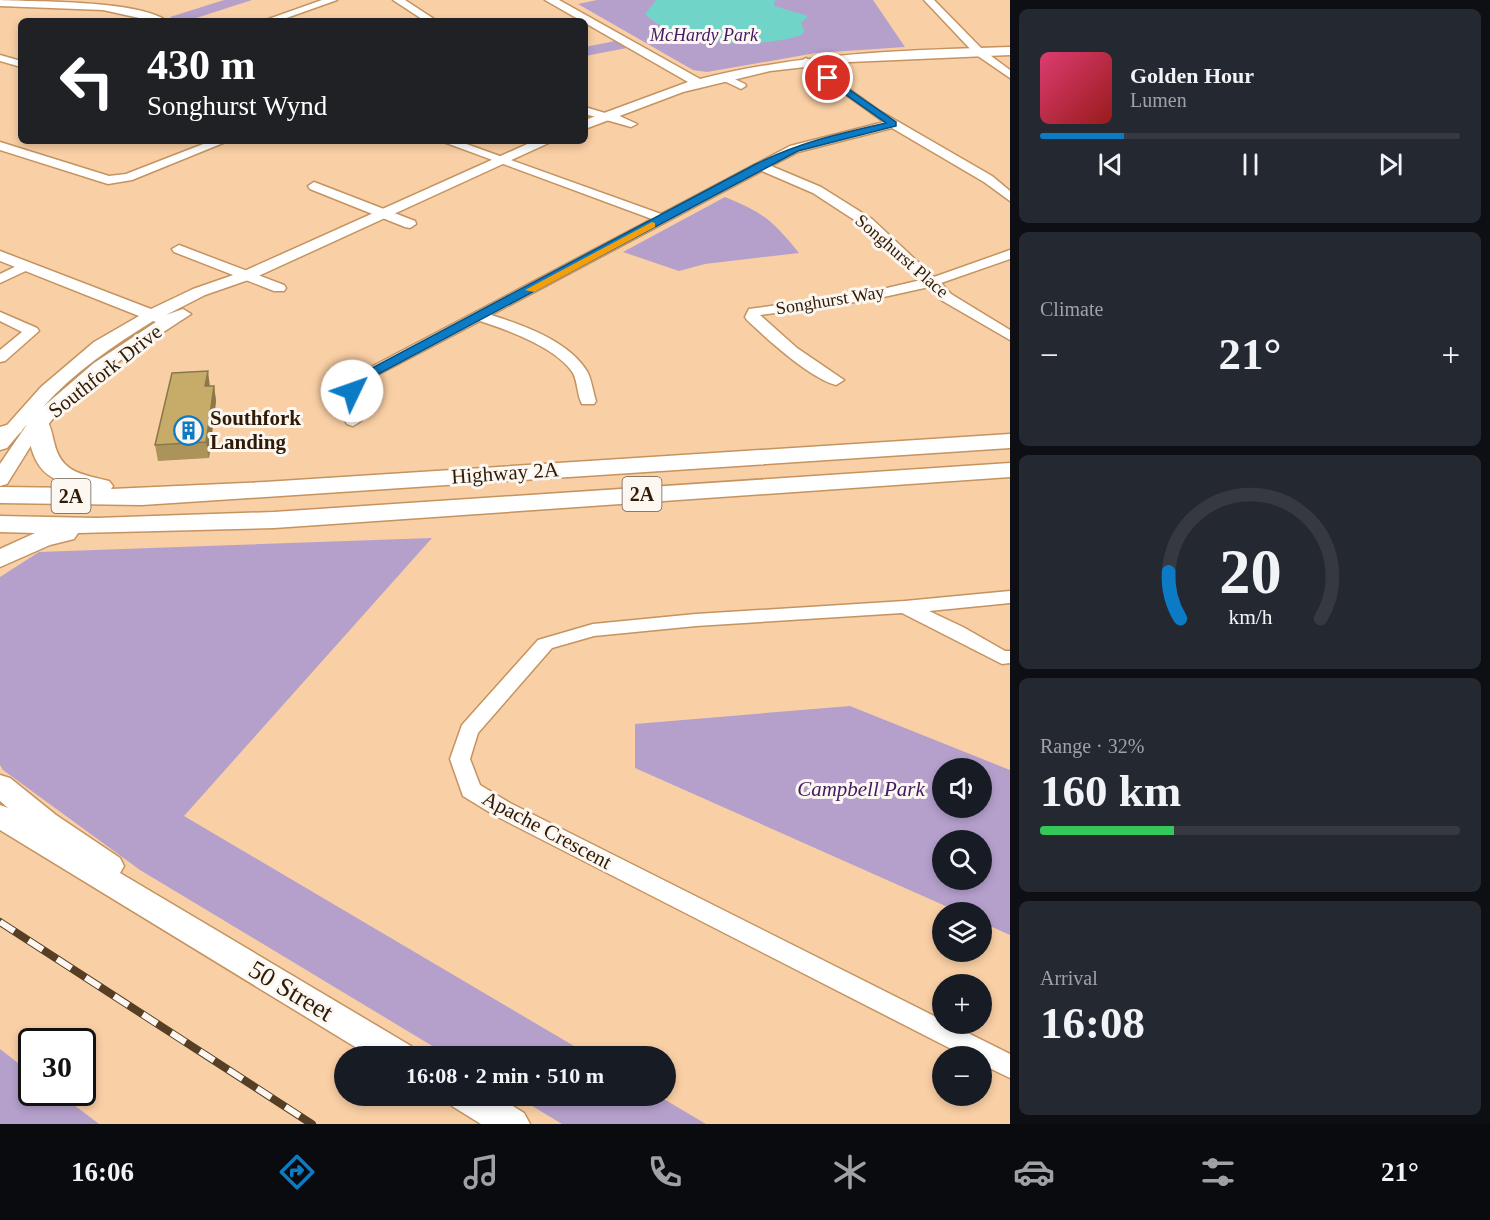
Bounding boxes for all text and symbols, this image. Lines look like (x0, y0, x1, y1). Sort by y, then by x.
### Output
park label: McHardy Park (649, 25, 759, 45)
icon: left (48, 42, 126, 120)
text: 430 m (147, 42, 256, 88)
pin (802, 52, 853, 103)
icon: arrive (811, 61, 844, 94)
text: Golden Hour (1130, 63, 1254, 88)
text: Lumen (1130, 89, 1187, 111)
text: Songhurst Wynd (147, 91, 327, 121)
icon: previous (1094, 148, 1127, 181)
icon: pause (1234, 148, 1267, 181)
icon: next (1374, 148, 1407, 181)
street label: Songhurst Place (851, 210, 953, 302)
street label: Songhurst Way (774, 282, 886, 318)
text: Climate (1040, 298, 1103, 320)
street label: Southfork Drive (44, 319, 166, 423)
text: 21° (1219, 329, 1282, 379)
text: − (1040, 337, 1059, 373)
text: + (1441, 337, 1460, 373)
position arrow (320, 359, 384, 423)
place label: Southfork Landing (210, 406, 301, 454)
building icon: Southfork Landing (173, 414, 205, 446)
street label: Highway 2A (450, 457, 560, 489)
road number: 2A (622, 477, 662, 511)
road number: 2A (52, 479, 90, 513)
text: 20 (1219, 537, 1281, 606)
text: km/h (1228, 605, 1272, 629)
text: Range · 32% (1040, 735, 1144, 757)
map controls (932, 758, 992, 1106)
button: sound (932, 758, 992, 818)
text: 160 km (1040, 766, 1181, 816)
park label: Campbell Park (797, 777, 926, 801)
street label: Apache Crescent (478, 786, 616, 874)
button: search (932, 830, 992, 890)
button: layers (932, 902, 992, 962)
street label: 50 Street (244, 955, 339, 1028)
text: Arrival (1040, 967, 1098, 989)
button: + (932, 974, 992, 1034)
text: 16:08 (1040, 998, 1145, 1048)
speed limit sign: 30 (18, 1028, 96, 1106)
button: − (932, 1046, 992, 1106)
text: 16:08 · 2 min · 510 m (406, 1063, 604, 1088)
icon: directions (276, 1151, 318, 1193)
icon: music (460, 1151, 502, 1193)
icon: phone (644, 1151, 686, 1193)
icon: climate (829, 1151, 871, 1193)
icon: car (1013, 1151, 1055, 1193)
icon: filters (1197, 1151, 1239, 1193)
text: 16:06 (71, 1157, 134, 1187)
text: 21° (1381, 1157, 1419, 1187)

